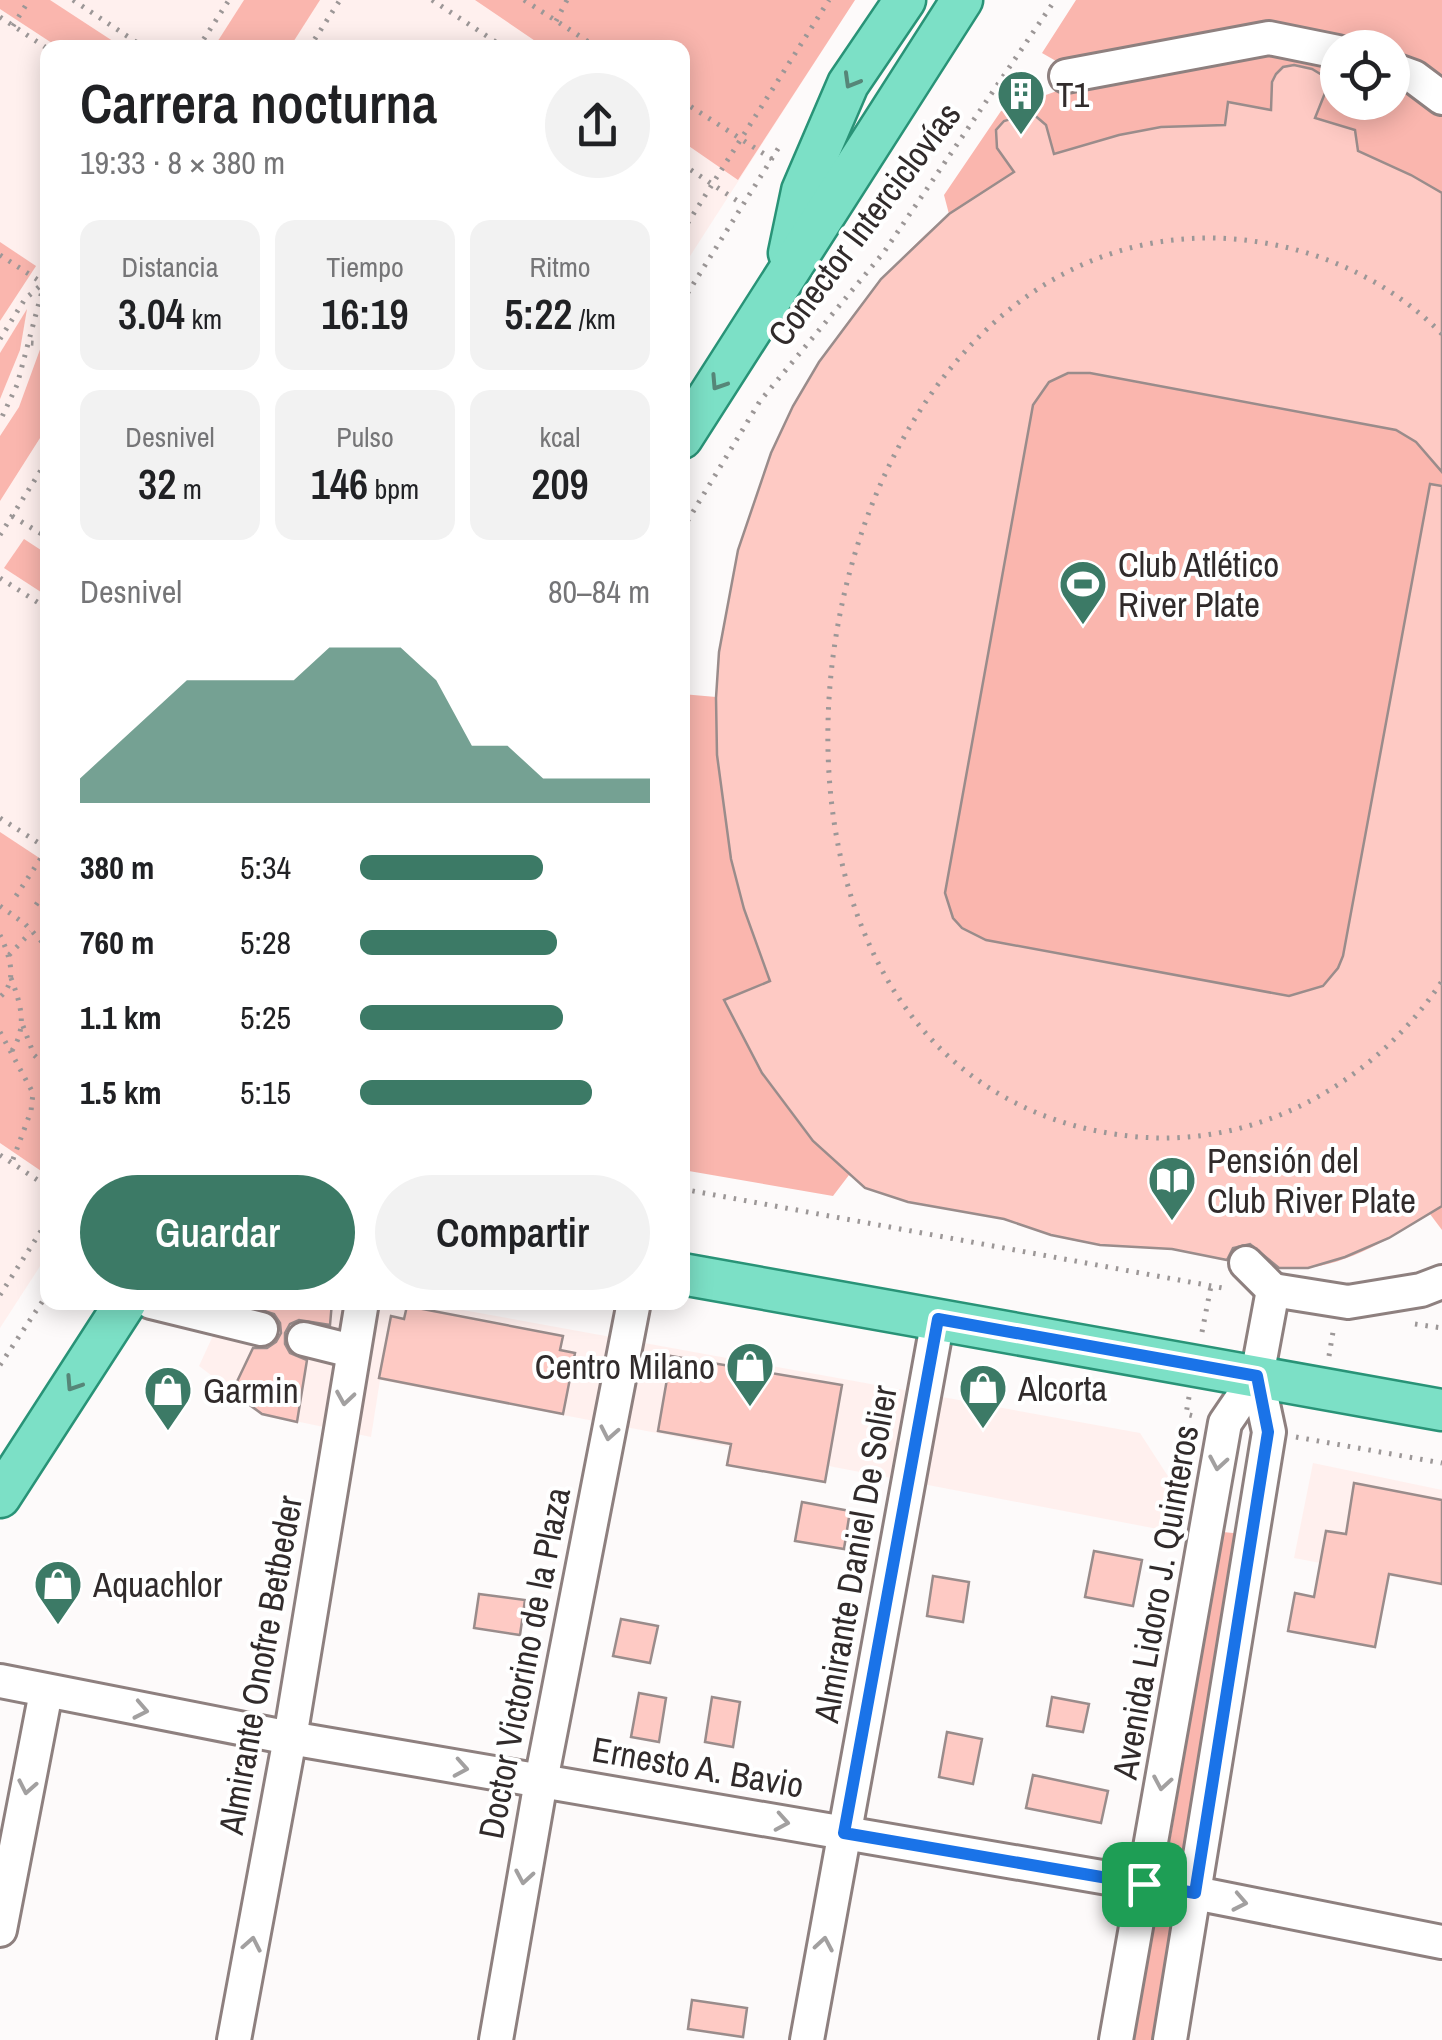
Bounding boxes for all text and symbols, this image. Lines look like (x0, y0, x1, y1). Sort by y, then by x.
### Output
map controls (1320, 30, 1410, 120)
button: locate (1320, 30, 1410, 120)
text: Carrera nocturna (80, 66, 437, 140)
building icon: T1 (995, 68, 1047, 136)
one-way arrow (844, 71, 864, 89)
place label: T1 (1056, 71, 1090, 118)
button: share (545, 73, 650, 178)
street label: Conector Interciclovías (757, 93, 971, 355)
text: 19:33 · 8 × 380 m (80, 141, 285, 184)
text: Distancia (122, 248, 219, 286)
text: Tiempo (326, 248, 404, 286)
text: Ritmo (529, 248, 591, 286)
text: 3.04 (118, 286, 185, 342)
text: 16:19 (321, 286, 409, 342)
text: 5:22 (504, 286, 572, 342)
text: km (185, 300, 222, 338)
text: /km (572, 300, 616, 338)
one-way arrow (711, 373, 730, 391)
text: Desnivel (125, 418, 215, 456)
text: Pulso (336, 418, 394, 456)
text: kcal (540, 418, 580, 456)
text: 32 (138, 456, 176, 512)
text: 146 (311, 456, 368, 512)
text: 209 (531, 456, 589, 512)
text: m (176, 470, 202, 508)
text: bpm (368, 470, 419, 508)
place label: Club Atlético River Plate (1118, 541, 1279, 628)
sports icon: Club Atlético River Plate (1057, 558, 1109, 626)
text: Desnivel (80, 570, 182, 613)
text: 80–84 m (548, 570, 650, 613)
text: 380 m (80, 846, 154, 889)
text: 5:34 (240, 846, 291, 889)
text: 760 m (80, 921, 154, 964)
text: 5:28 (240, 921, 291, 964)
text: 1.1 km (80, 996, 162, 1039)
text: 5:25 (240, 996, 291, 1039)
text: 1.5 km (80, 1071, 162, 1114)
text: 5:15 (240, 1071, 291, 1114)
place label: Pensión del Club River Plate (1207, 1137, 1416, 1224)
library icon: Pensión del Club River Plate (1146, 1154, 1198, 1222)
button: Guardar (80, 1175, 355, 1290)
button: Compartir (375, 1175, 650, 1290)
shop icon: Centro Milano (724, 1340, 776, 1408)
place label: Centro Milano (535, 1343, 715, 1390)
shop icon: Alcorta (957, 1362, 1009, 1430)
shop icon: Garmin (142, 1364, 194, 1432)
place label: Alcorta (1017, 1365, 1107, 1412)
place label: Garmin (203, 1367, 299, 1414)
one-way arrow (66, 1374, 85, 1392)
street label: Almirante Daniel De Solier (802, 1381, 908, 1727)
one-way arrow (335, 1390, 356, 1407)
street label: Avenida Lidoro J. Quinteros (1101, 1421, 1209, 1784)
one-way arrow (599, 1424, 620, 1441)
one-way arrow (1208, 1455, 1229, 1471)
street label: Doctor Victorino de la Plaza (467, 1483, 581, 1843)
street label: Almirante Onofre Betbeder (207, 1492, 313, 1839)
shop icon: Aquachlor (32, 1558, 84, 1626)
place label: Aquachlor (92, 1561, 223, 1608)
one-way arrow (133, 1698, 150, 1719)
street label: Ernesto A. Bavio (589, 1725, 807, 1809)
one-way arrow (453, 1757, 469, 1778)
one-way arrow (1152, 1775, 1173, 1791)
one-way arrow (18, 1779, 39, 1796)
one-way arrow (773, 1811, 790, 1832)
pin (1102, 1842, 1187, 1927)
icon: arrive (1117, 1857, 1172, 1912)
one-way arrow (514, 1869, 535, 1885)
one-way arrow (1231, 1891, 1248, 1912)
one-way arrow (241, 1936, 262, 1952)
one-way arrow (813, 1936, 834, 1952)

